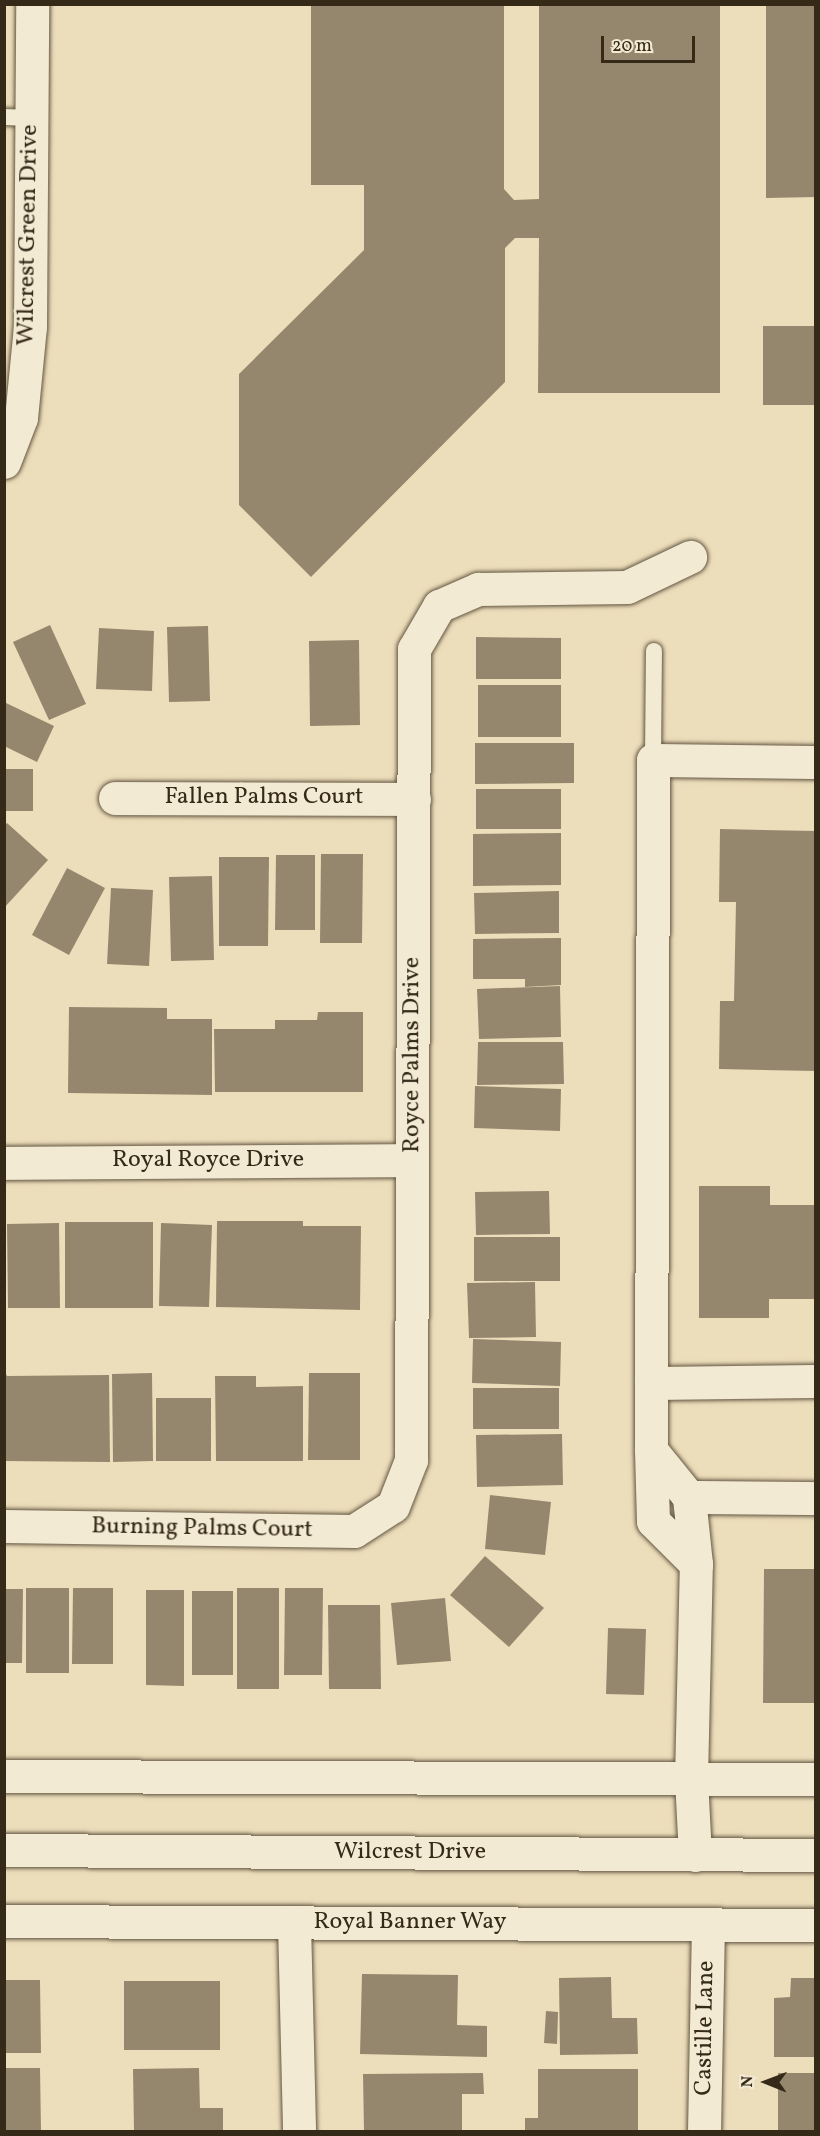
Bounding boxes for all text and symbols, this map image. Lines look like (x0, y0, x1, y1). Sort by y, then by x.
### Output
scale bar (604, 24, 698, 62)
text: 20 m (612, 34, 652, 59)
street label: Wilcrest Green Drive (13, 124, 45, 346)
street label: Fallen Palms Court (165, 784, 363, 812)
street label: Royce Palms Drive (399, 957, 427, 1153)
street label: Royal Royce Drive (112, 1147, 304, 1175)
street label: Burning Palms Court (91, 1513, 313, 1545)
street label: Wilcrest Drive (334, 1839, 486, 1867)
street label: Royal Banner Way (313, 1909, 507, 1937)
street label: Castille Lane (690, 1960, 722, 2096)
north arrow (736, 2052, 796, 2112)
text: N (737, 2076, 759, 2088)

